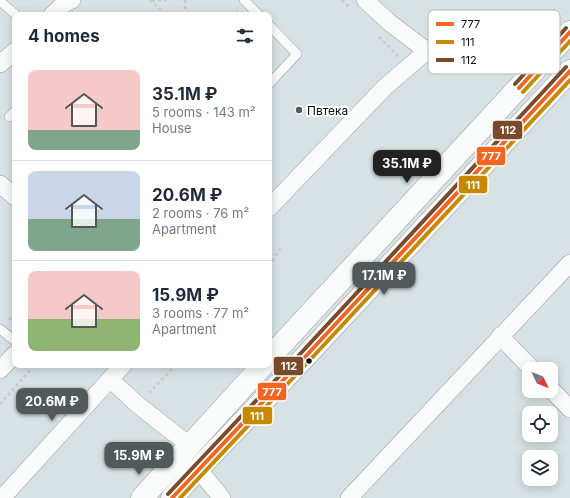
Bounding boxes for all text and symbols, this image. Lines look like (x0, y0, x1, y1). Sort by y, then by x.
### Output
legend (428, 10, 560, 74)
text: 777 (461, 17, 480, 31)
icon: filters (234, 25, 256, 47)
text: 4 homes (28, 26, 100, 46)
text: 111 (461, 35, 474, 49)
text: 112 (461, 53, 477, 67)
text: 35.1M ₽ (152, 84, 217, 104)
icon: home (60, 86, 108, 134)
place label: Пвтека (307, 103, 348, 118)
text: 5 rooms · 143 m² (152, 104, 256, 120)
marker: Пвтека (294, 105, 304, 115)
text: House (152, 120, 192, 136)
line badge: 112 (492, 120, 523, 140)
text: 112 (500, 123, 516, 137)
line badge: 777 (476, 146, 506, 166)
text: 777 (481, 149, 501, 163)
pin: 35.1M ₽ (370, 150, 444, 184)
text: 35.1M ₽ (382, 155, 432, 171)
line badge: 111 (458, 175, 488, 194)
text: 111 (466, 178, 480, 192)
text: 20.6M ₽ (152, 185, 222, 205)
icon: home (60, 187, 108, 235)
text: 2 rooms · 76 m² (152, 205, 249, 221)
text: Apartment (152, 221, 217, 237)
pin: 17.1M ₽ (347, 262, 421, 296)
text: 17.1M ₽ (361, 267, 407, 283)
text: 15.9M ₽ (152, 285, 219, 305)
icon: home (60, 287, 108, 335)
text: 3 rooms · 77 m² (152, 305, 249, 321)
text: Apartment (152, 321, 217, 337)
line badge: 112 (273, 356, 304, 376)
unlabelled marker (304, 356, 314, 366)
text: 112 (281, 359, 297, 373)
north arrow (522, 362, 558, 398)
map controls (522, 362, 558, 486)
line badge: 777 (257, 382, 287, 401)
text: 777 (262, 385, 282, 399)
pin: 20.6M ₽ (15, 388, 89, 422)
text: 20.6M ₽ (25, 393, 79, 409)
line badge: 111 (242, 406, 273, 425)
button: locate (522, 406, 558, 442)
text: 111 (250, 409, 264, 423)
pin: 15.9M ₽ (102, 442, 176, 476)
text: 15.9M ₽ (113, 447, 165, 463)
button: layers (522, 450, 558, 486)

